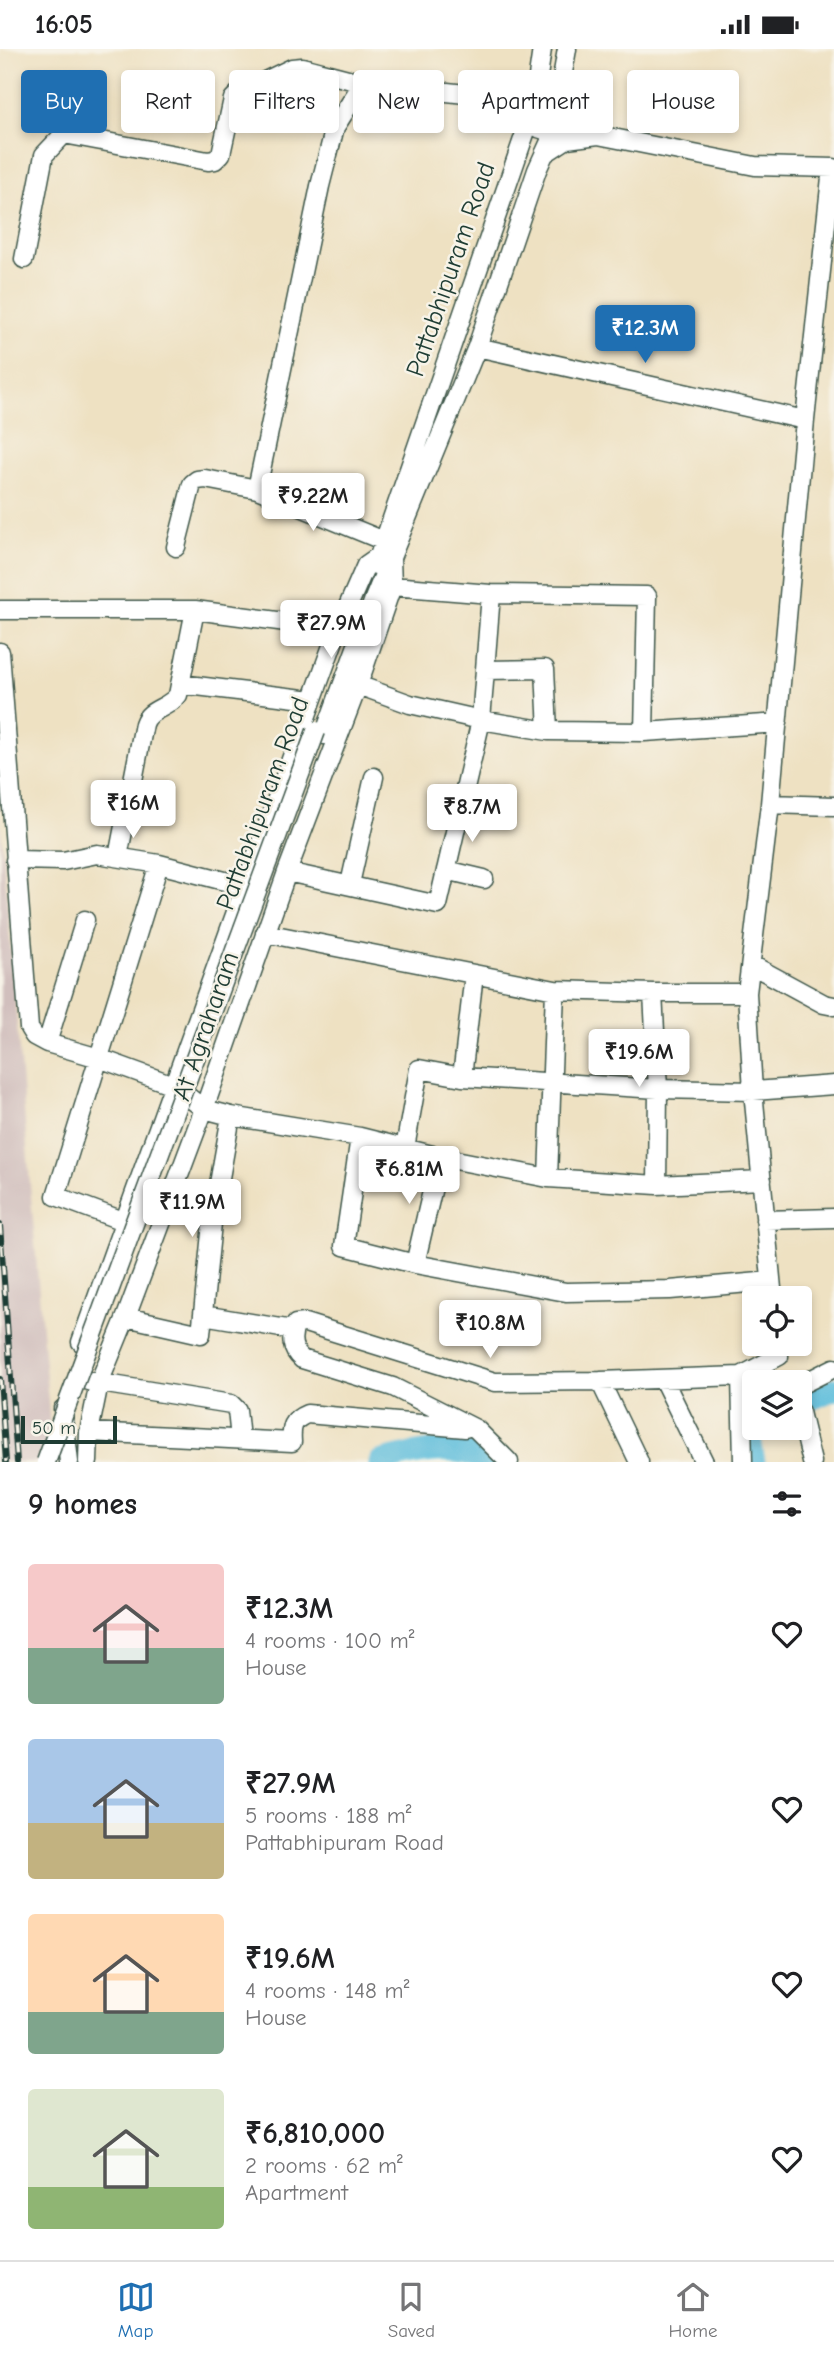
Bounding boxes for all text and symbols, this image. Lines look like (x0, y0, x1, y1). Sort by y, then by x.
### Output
text: 16:05 (35, 10, 93, 40)
chip: Buy (21, 70, 107, 133)
chip: Rent (121, 70, 215, 133)
chip: Filters (229, 70, 339, 133)
chip: New (353, 70, 444, 133)
chip: Apartment (458, 70, 613, 133)
chip: House (627, 70, 739, 133)
street label: Pattabhipuram Road (400, 158, 502, 380)
pin: ₹12.3M (588, 305, 702, 365)
text: ₹12.3M (611, 314, 679, 341)
pin: ₹9.22M (256, 473, 370, 533)
text: ₹9.22M (278, 482, 348, 509)
pin: ₹27.9M (274, 601, 388, 660)
text: ₹27.9M (296, 609, 366, 636)
street label: Pattabhipuram Road (210, 693, 315, 914)
pin: ₹16M (92, 781, 174, 840)
pin: ₹8.7M (423, 785, 521, 844)
text: ₹16M (107, 789, 159, 816)
text: ₹8.7M (443, 793, 501, 820)
street label: At Agraharam (166, 948, 245, 1105)
pin: ₹19.6M (582, 1030, 696, 1089)
text: ₹19.6M (605, 1038, 673, 1065)
pin: ₹6.81M (352, 1147, 466, 1206)
text: ₹6.81M (375, 1155, 443, 1182)
pin: ₹11.9M (135, 1179, 249, 1239)
text: ₹11.9M (159, 1188, 225, 1215)
map controls (742, 1286, 812, 1440)
button: locate (742, 1286, 812, 1356)
pin: ₹10.8M (433, 1301, 547, 1360)
text: ₹10.8M (455, 1309, 525, 1336)
button: layers (742, 1370, 812, 1440)
scale bar (21, 1413, 117, 1445)
text: 50 m (32, 1417, 76, 1439)
icon: filters (768, 1485, 806, 1523)
text: 9 homes (28, 1487, 137, 1522)
text: ₹12.3M (245, 1591, 333, 1626)
icon: home (84, 1592, 168, 1676)
icon: heart (768, 1615, 806, 1653)
text: 4 rooms · 100 m² (245, 1627, 414, 1654)
text: House (245, 1654, 307, 1681)
text: ₹27.9M (245, 1766, 336, 1801)
icon: home (84, 1767, 168, 1851)
icon: heart (768, 1790, 806, 1828)
text: 5 rooms · 188 m² (245, 1802, 411, 1829)
text: Pattabhipuram Road (245, 1829, 444, 1856)
text: ₹19.6M (245, 1941, 335, 1976)
icon: home (84, 1942, 168, 2026)
icon: heart (768, 1965, 806, 2003)
text: 4 rooms · 148 m² (245, 1977, 409, 2004)
text: House (245, 2004, 307, 2031)
text: ₹6,810,000 (245, 2116, 385, 2151)
icon: home (84, 2117, 168, 2201)
icon: heart (768, 2140, 806, 2178)
text: 2 rooms · 62 m² (245, 2152, 403, 2179)
text: Apartment (245, 2179, 348, 2206)
tab: Map (117, 2278, 155, 2342)
tab: Saved (388, 2278, 435, 2342)
tab: Home (668, 2278, 717, 2342)

